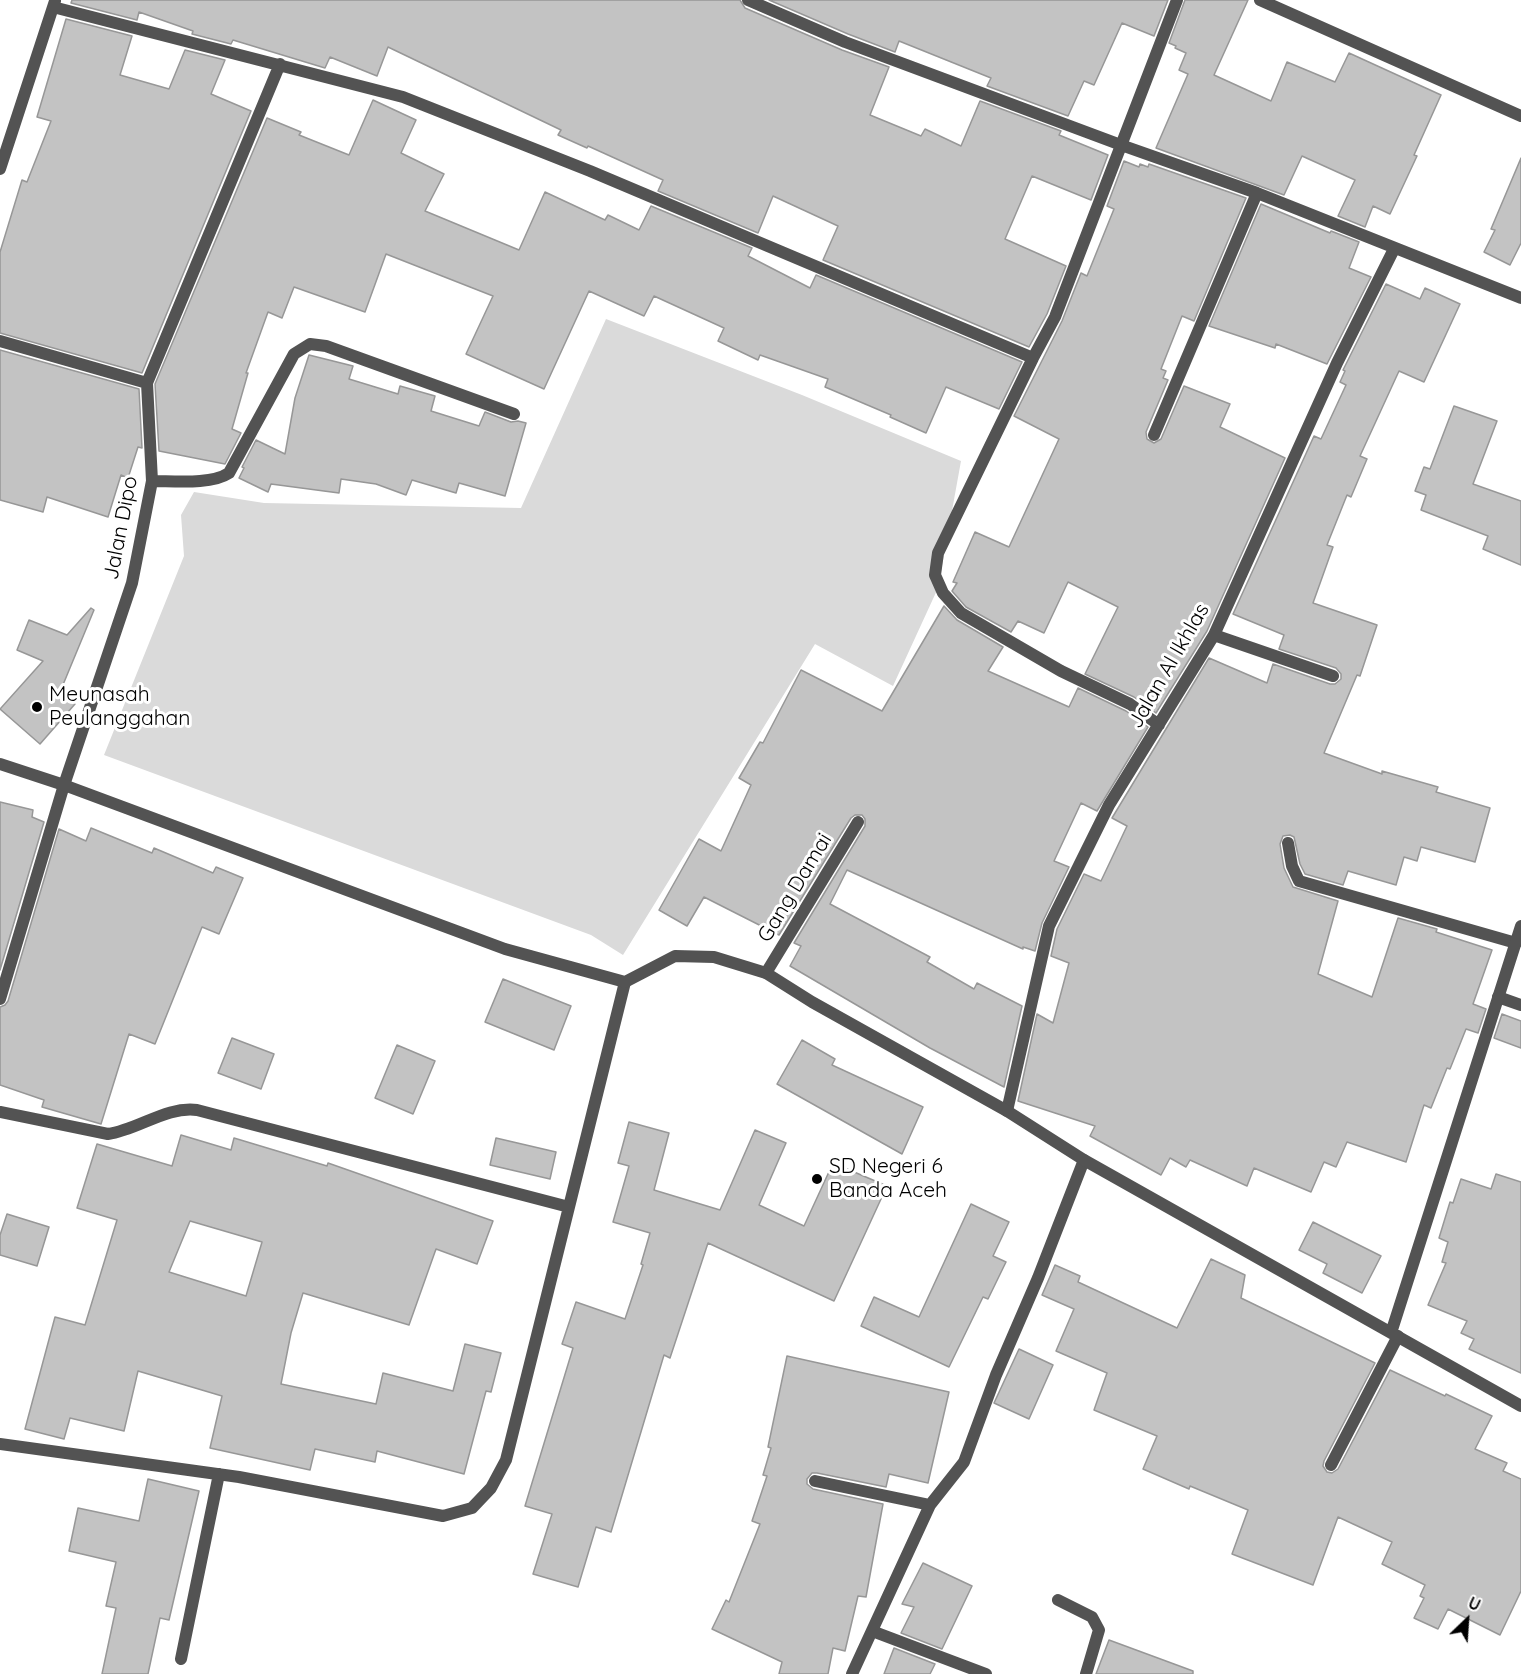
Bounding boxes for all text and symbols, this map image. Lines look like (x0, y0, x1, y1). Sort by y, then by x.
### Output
street label: Jalan Dipo (99, 474, 143, 582)
street label: Jalan Al Ikhlas (1123, 599, 1215, 733)
place label: Meunasah Peulanggahan (49, 682, 190, 732)
marker: Meunasah Peulanggahan (30, 700, 44, 714)
street label: Gang Damai (753, 829, 837, 947)
place label: SD Negeri 6 Banda Aceh (829, 1154, 947, 1204)
marker: SD Negeri 6 Banda Aceh (810, 1172, 824, 1186)
north arrow (1437, 1590, 1497, 1650)
text: U (1465, 1592, 1484, 1615)

